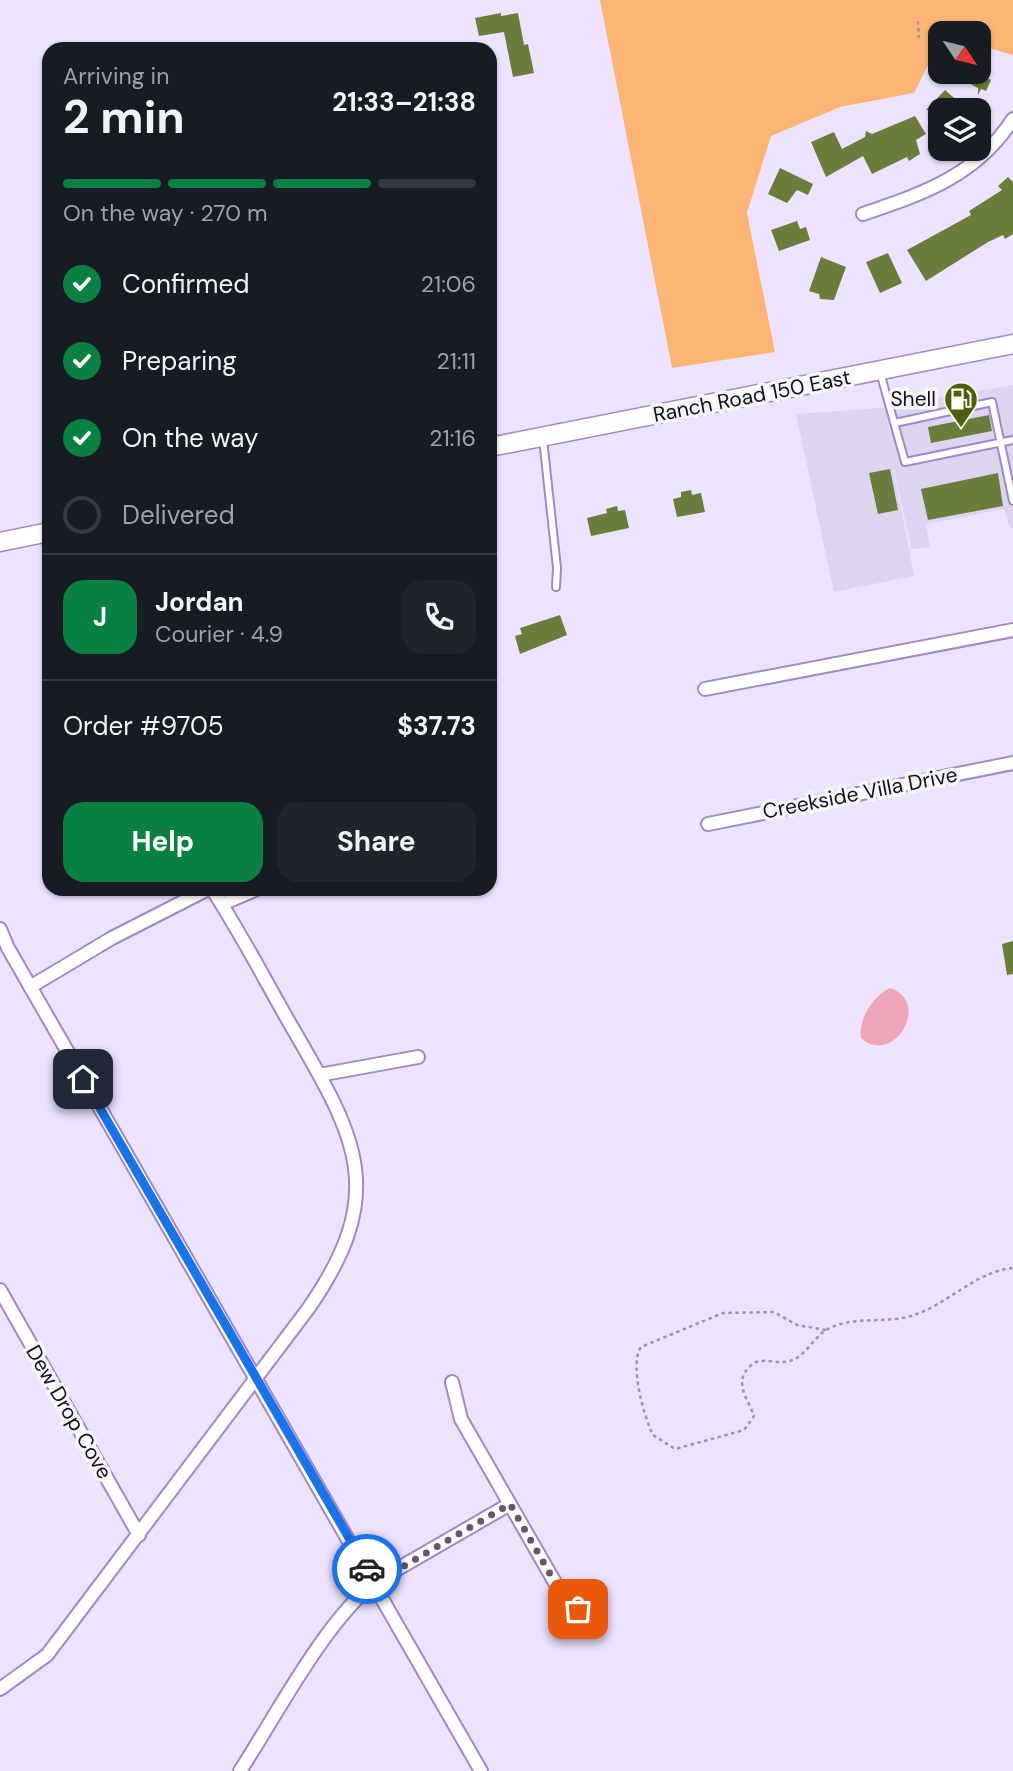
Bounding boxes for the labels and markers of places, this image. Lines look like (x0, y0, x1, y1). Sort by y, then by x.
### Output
fuel station icon: Shell (942, 380, 980, 429)
place label: Shell (890, 385, 936, 413)
pin (53, 1049, 113, 1109)
pin (548, 1579, 608, 1639)

